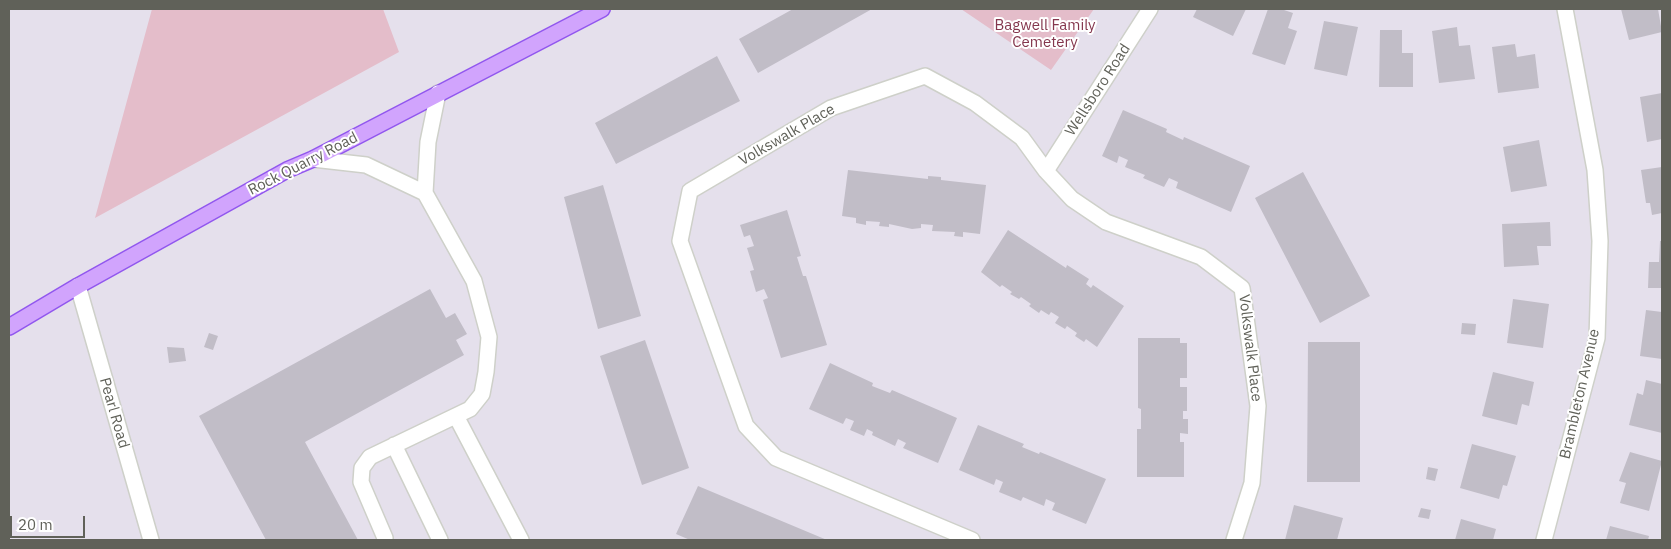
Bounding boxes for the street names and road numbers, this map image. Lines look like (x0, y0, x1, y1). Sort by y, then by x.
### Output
street label: Wellsboro Road (1062, 41, 1134, 139)
street label: Volkswalk Place (736, 100, 838, 170)
street label: Rock Quarry Road (245, 129, 361, 199)
street label: Volkswalk Place (1234, 293, 1266, 403)
street label: Brambleton Avenue (1556, 327, 1604, 461)
street label: Pearl Road (95, 376, 133, 450)

